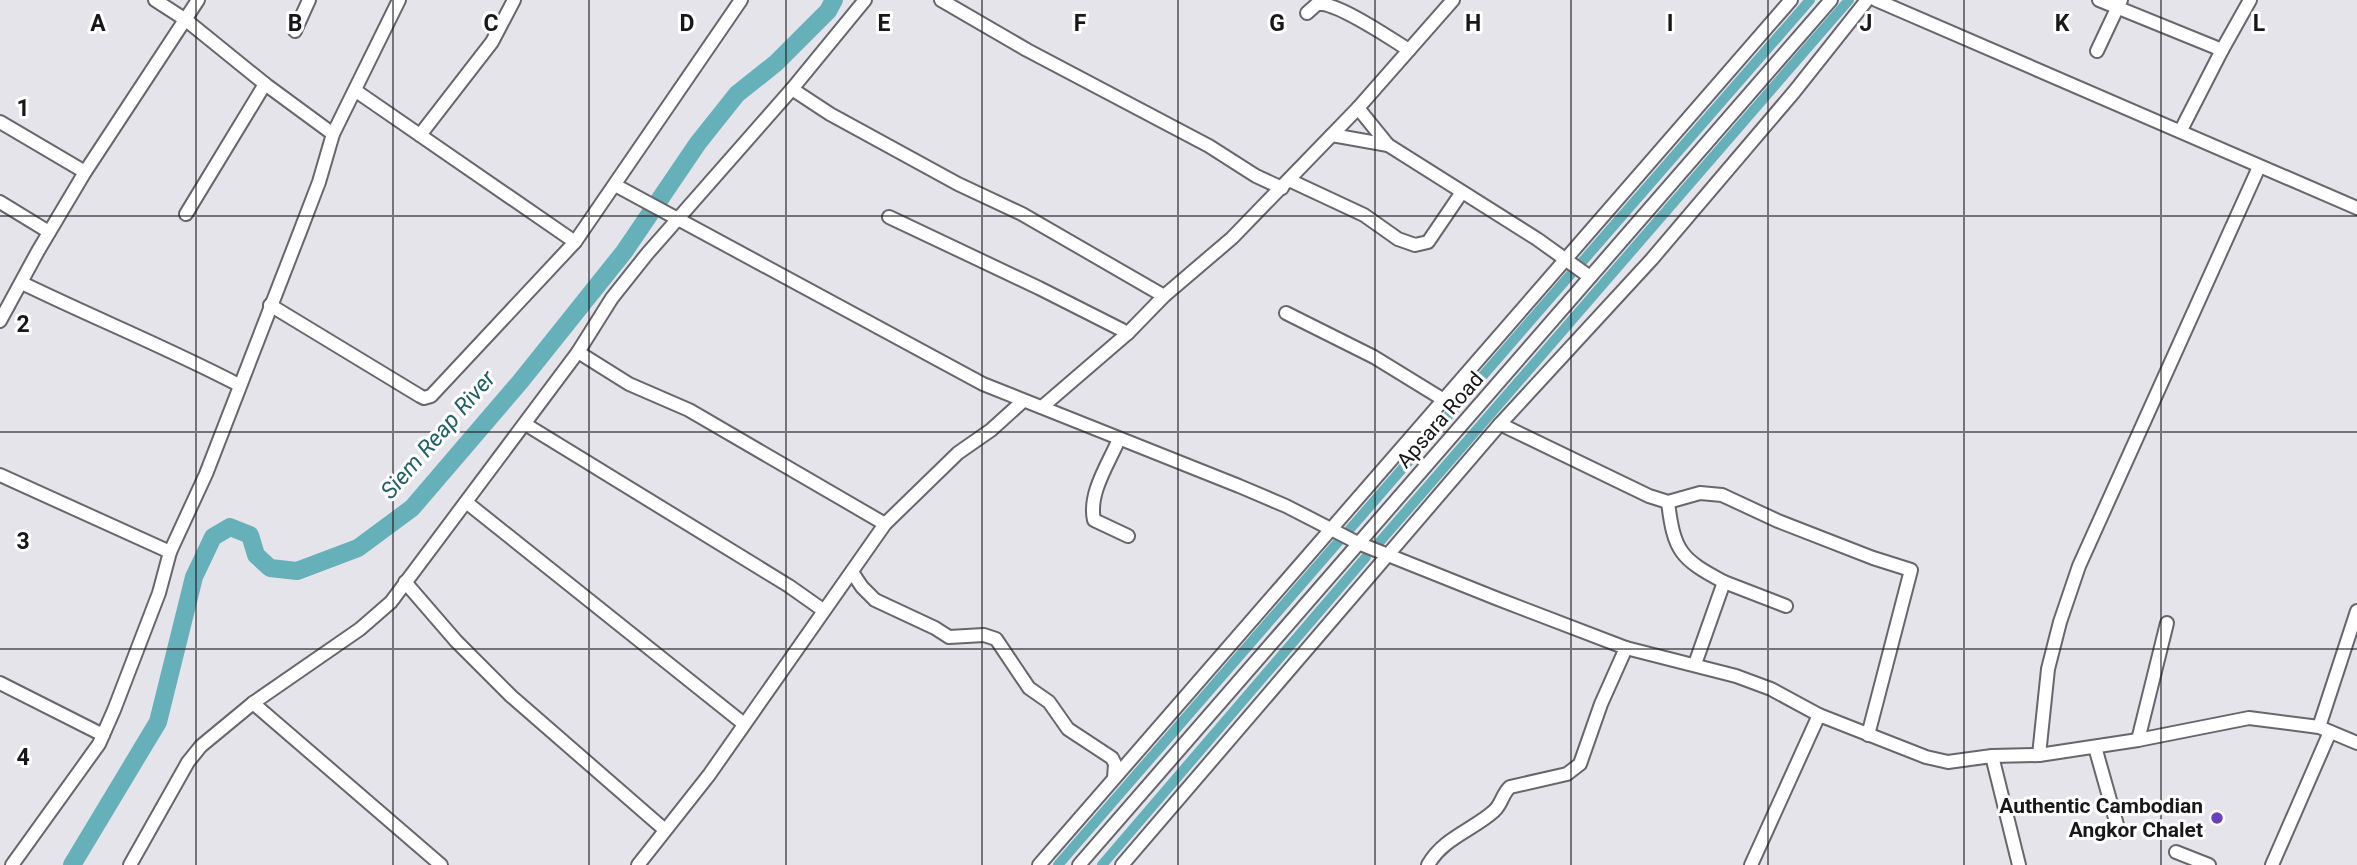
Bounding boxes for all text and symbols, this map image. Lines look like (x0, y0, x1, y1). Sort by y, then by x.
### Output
text: A (90, 10, 106, 37)
text: B (288, 10, 302, 37)
text: C (483, 10, 499, 37)
text: D (680, 10, 694, 37)
text: E (878, 10, 891, 37)
text: F (1074, 10, 1087, 37)
text: G (1269, 10, 1285, 37)
text: H (1465, 10, 1481, 37)
text: I (1667, 10, 1673, 37)
text: J (1860, 10, 1872, 37)
text: K (2055, 10, 2070, 37)
text: L (2253, 10, 2265, 37)
text: 1 (16, 95, 30, 122)
text: 2 (16, 311, 30, 338)
water label: Siem Reap River (375, 364, 502, 505)
street label: Apsara Road (1392, 367, 1488, 473)
text: 3 (16, 528, 30, 555)
text: 4 (16, 744, 30, 771)
place label: Authentic Cambodian Angkor Chalet (1999, 794, 2203, 842)
marker: Authentic Cambodian Angkor Chalet (2209, 810, 2225, 826)

